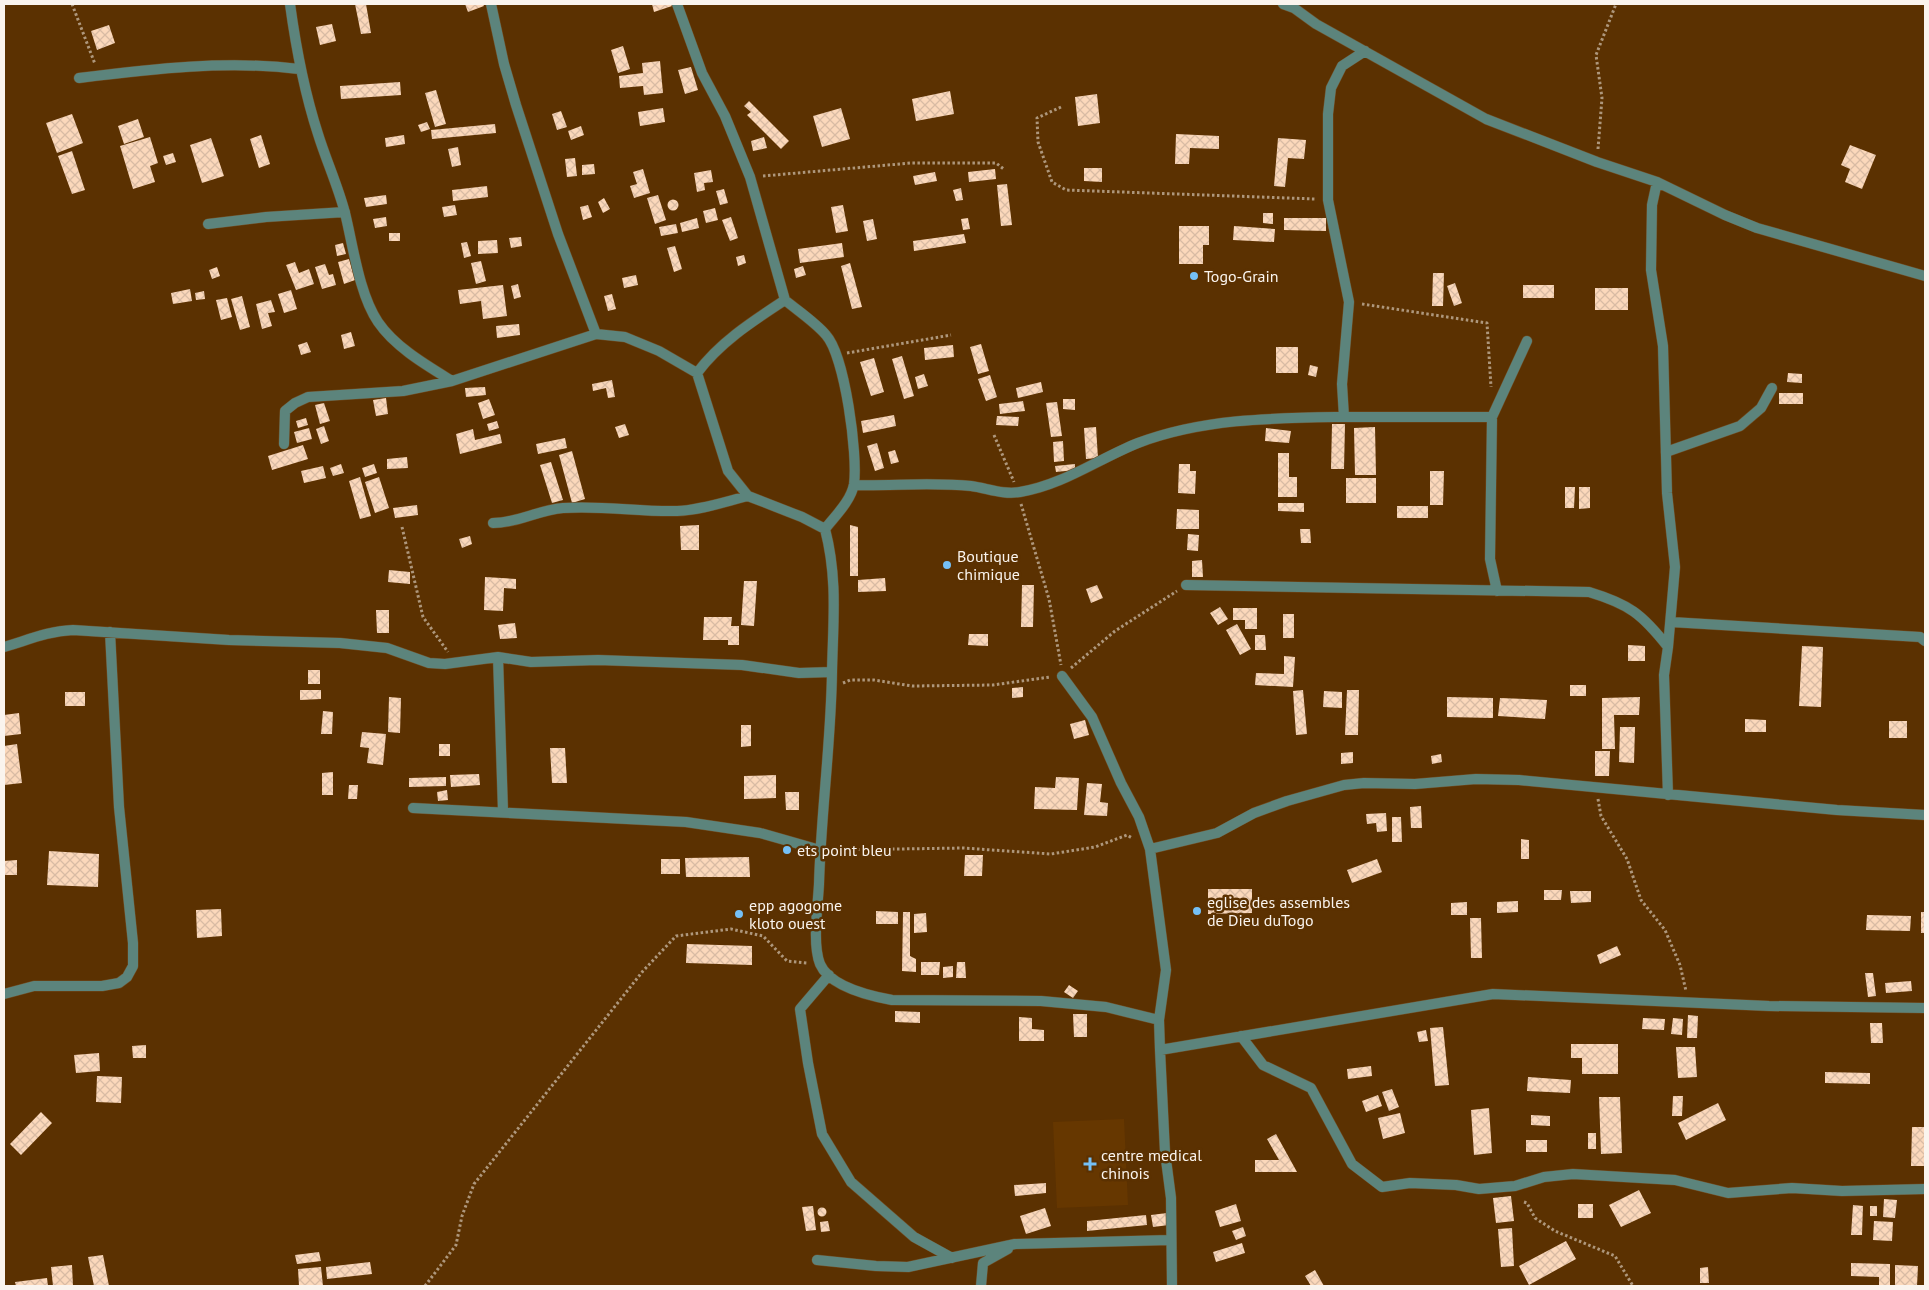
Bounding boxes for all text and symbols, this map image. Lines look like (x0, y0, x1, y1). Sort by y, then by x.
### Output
place label: Togo-Grain (1204, 266, 1279, 286)
marker: Togo-Grain (1188, 270, 1200, 282)
place label: Boutique chimique (957, 546, 1020, 584)
marker: Boutique chimique (941, 559, 953, 571)
place label: ets point bleu (797, 840, 892, 860)
marker: ets point bleu (781, 844, 793, 856)
place label: eglise des assembles de Dieu duTogo (1207, 892, 1350, 930)
place label: epp agogome kloto ouest (749, 895, 842, 933)
marker: eglise des assembles de Dieu duTogo (1191, 905, 1203, 917)
marker: epp agogome kloto ouest (733, 908, 745, 920)
place label: centre medical chinois (1101, 1145, 1202, 1183)
marker: centre medical chinois (1083, 1157, 1097, 1171)

